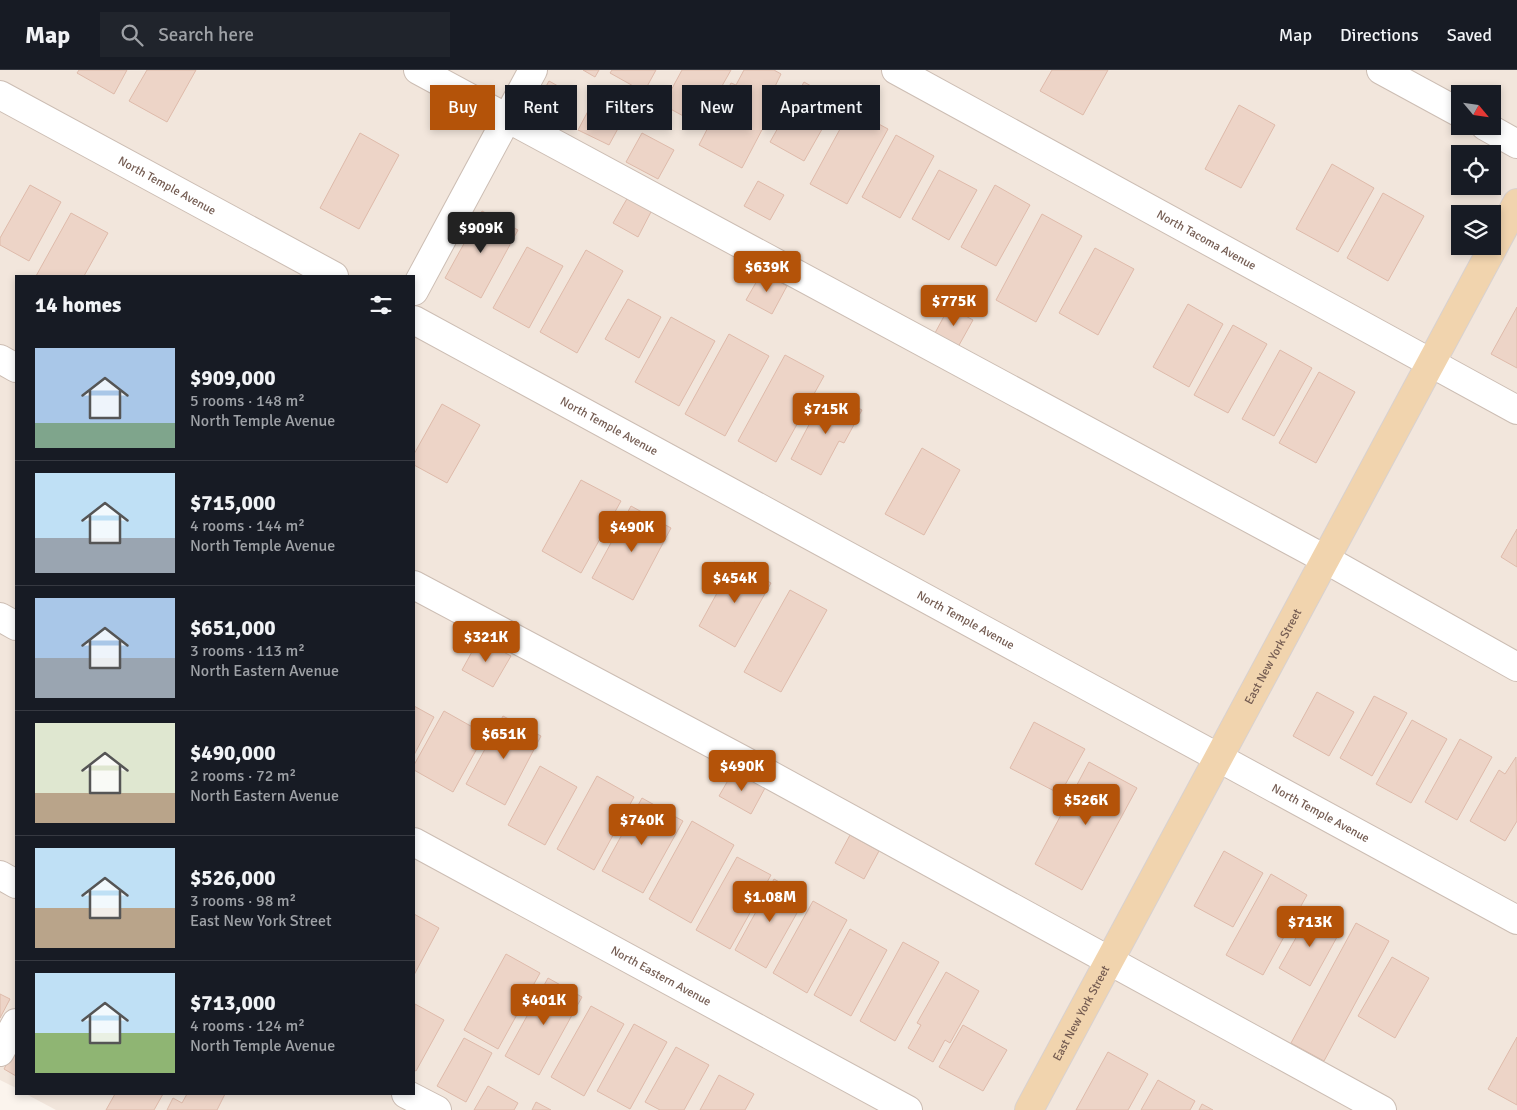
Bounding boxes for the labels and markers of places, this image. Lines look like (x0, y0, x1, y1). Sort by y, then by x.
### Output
pin: $909K (446, 212, 516, 254)
pin: $639K (732, 250, 802, 293)
pin: $775K (919, 284, 989, 327)
pin: $715K (791, 392, 861, 435)
pin: $490K (597, 510, 667, 553)
pin: $454K (700, 562, 770, 604)
pin: $321K (451, 620, 521, 663)
pin: $651K (469, 718, 539, 760)
pin: $490K (707, 750, 777, 792)
pin: $526K (1051, 784, 1121, 826)
pin: $740K (607, 804, 677, 846)
pin: $1.08M (729, 880, 811, 923)
pin: $713K (1275, 906, 1345, 948)
pin: $401K (509, 984, 579, 1026)

